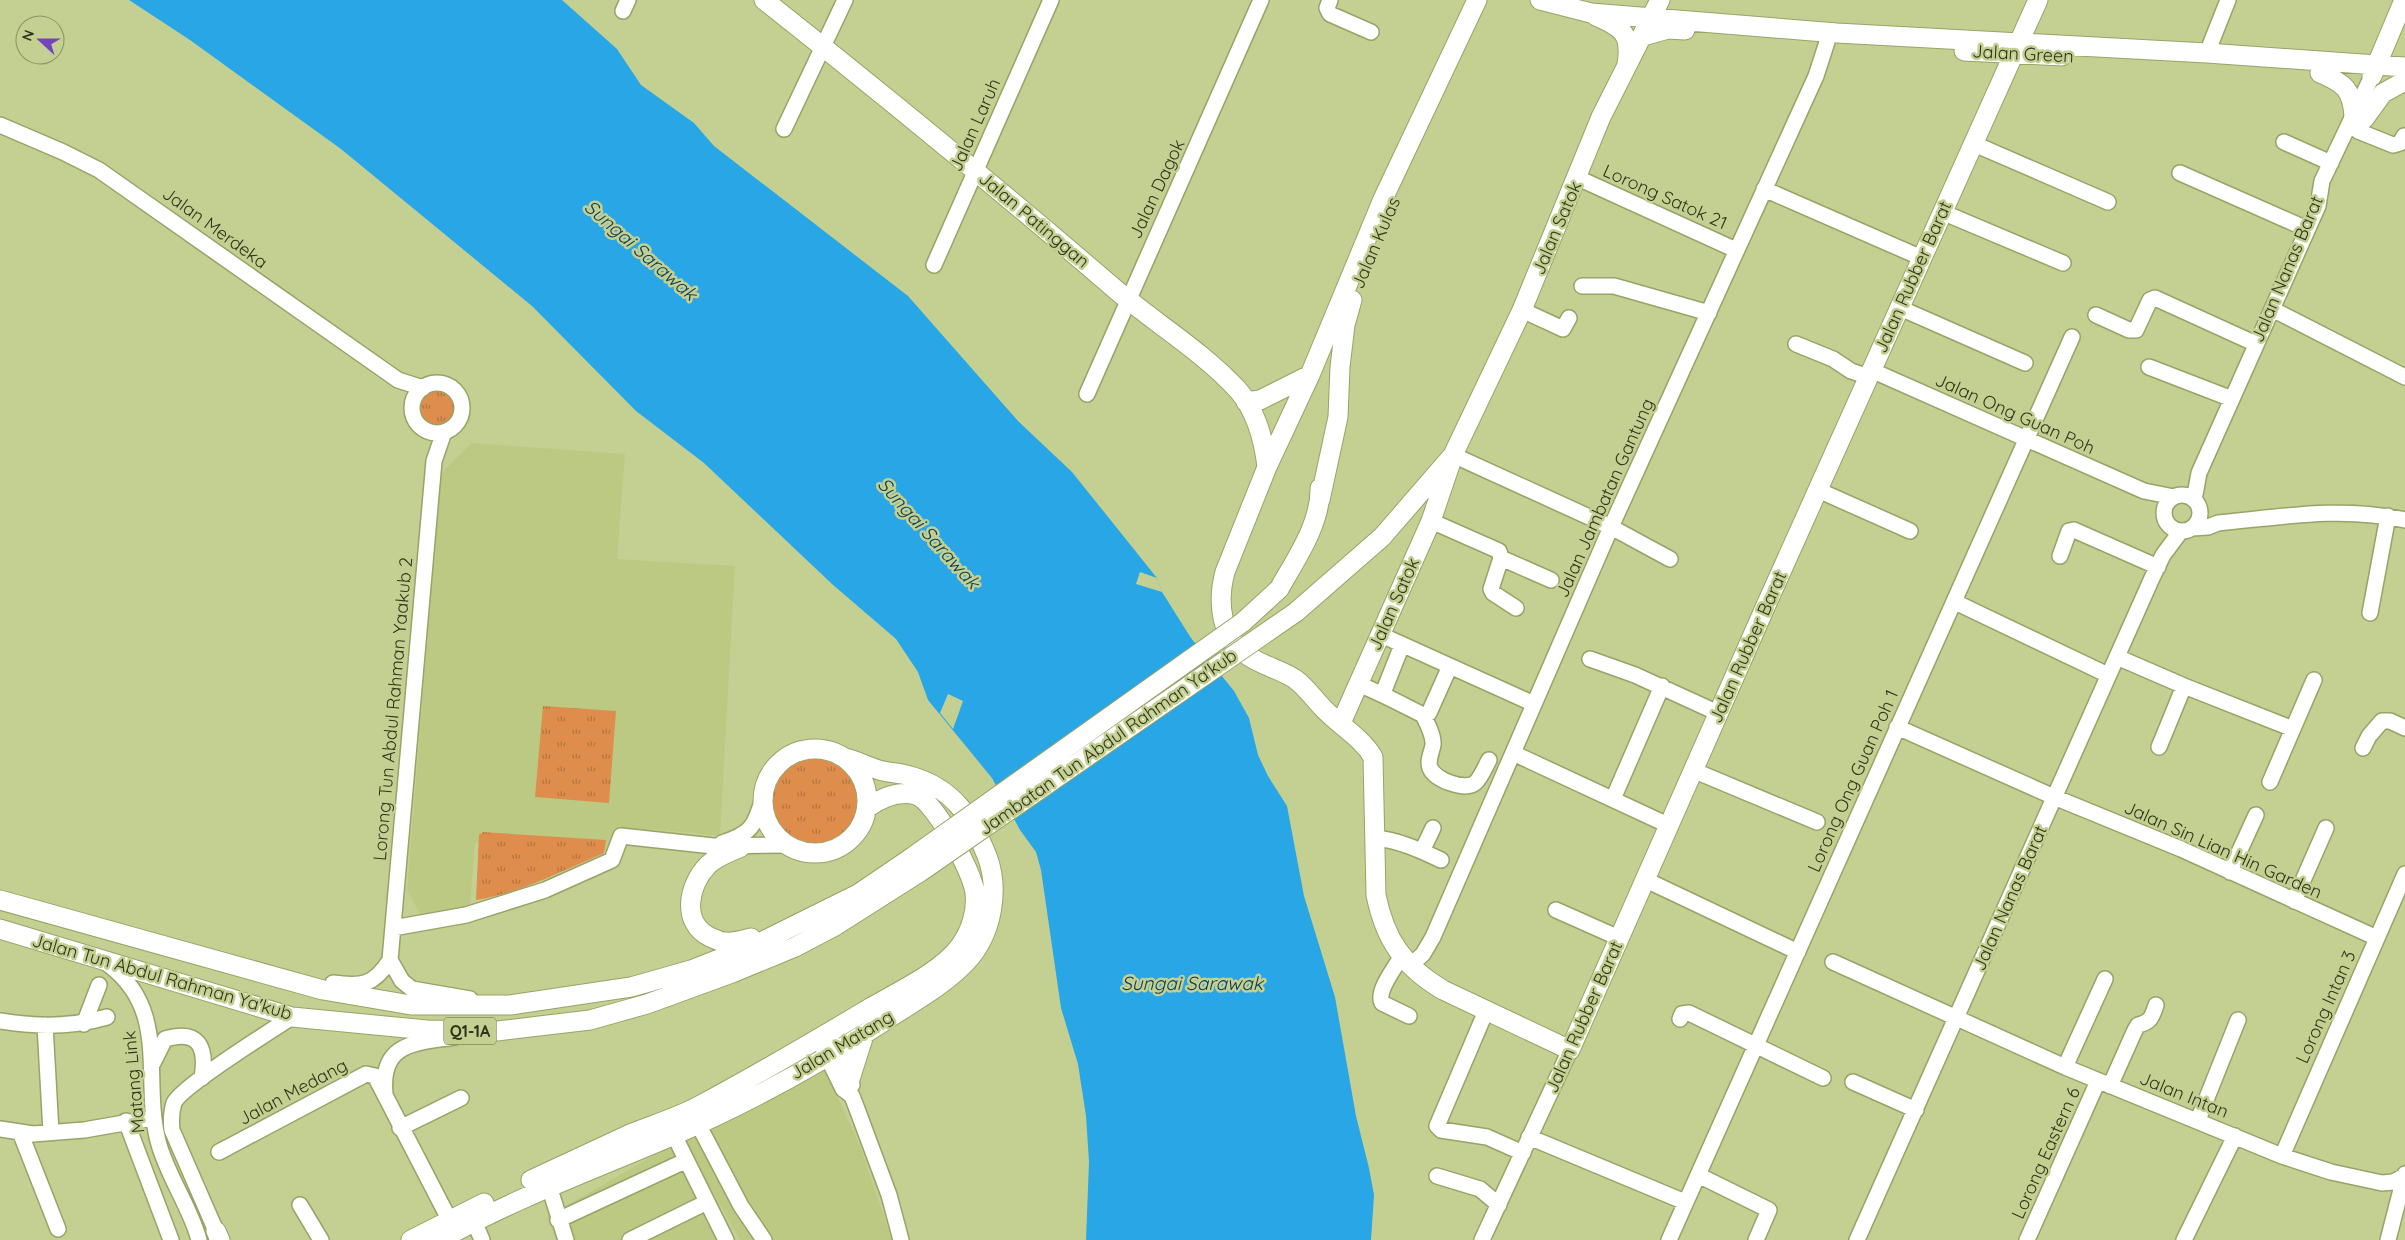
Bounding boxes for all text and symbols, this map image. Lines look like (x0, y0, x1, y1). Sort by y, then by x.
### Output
north arrow (15, 15, 65, 65)
text: N (18, 27, 38, 43)
street label: Jalan Green (1972, 39, 2074, 68)
street label: Jalan Laruh (944, 75, 1005, 175)
street label: Jalan Dagok (1124, 136, 1190, 242)
street label: Lorong Satok 21 (1600, 159, 1731, 234)
street label: Jalan Patinggan (974, 167, 1094, 273)
street label: Jalan Satok (1527, 178, 1586, 278)
street label: Jalan Merdeka (158, 182, 273, 274)
street label: Jalan Nanas Barat (2245, 192, 2328, 345)
water label: Sungai Sarawak (580, 194, 704, 307)
street label: Jalan Kulas (1346, 194, 1405, 292)
street label: Jalan Rubber Barat (1869, 197, 1956, 356)
street label: Jalan Ong Guan Poh (1932, 368, 2099, 459)
street label: Jalan Jambatan Gantung (1550, 395, 1659, 601)
water label: Sungai Sarawak (873, 472, 987, 595)
street label: Jalan Satok (1363, 554, 1424, 654)
street label: Lorong Tun Abdul Rahman Yaakub 2 (368, 556, 417, 862)
street label: Jalan Rubber Barat (1704, 567, 1791, 726)
street label: Jambatan Tun Abdul Rahman Ya'kub (974, 643, 1241, 840)
street label: Lorong Ong Guan Poh 1 (1802, 686, 1903, 875)
street label: Jalan Sin Lian Hin Garden (2121, 795, 2326, 904)
street label: Jalan Nanas Barat (1967, 822, 2052, 974)
street label: Jalan Tun Abdul Rahman Ya'kub (30, 928, 295, 1025)
street label: Jalan Rubber Barat (1540, 937, 1627, 1096)
street label: Lorong Intan 3 (2290, 947, 2361, 1067)
water label: Sungai Sarawak (1121, 971, 1265, 995)
street label: Jalan Matang (786, 1005, 897, 1084)
road number: Q1-1A (444, 1018, 496, 1044)
street label: Matang Link (118, 1030, 149, 1134)
street label: Jalan Medang (234, 1053, 351, 1130)
street label: Jalan Intan (2136, 1066, 2232, 1123)
street label: Lorong Eastern 6 (2006, 1083, 2085, 1222)

